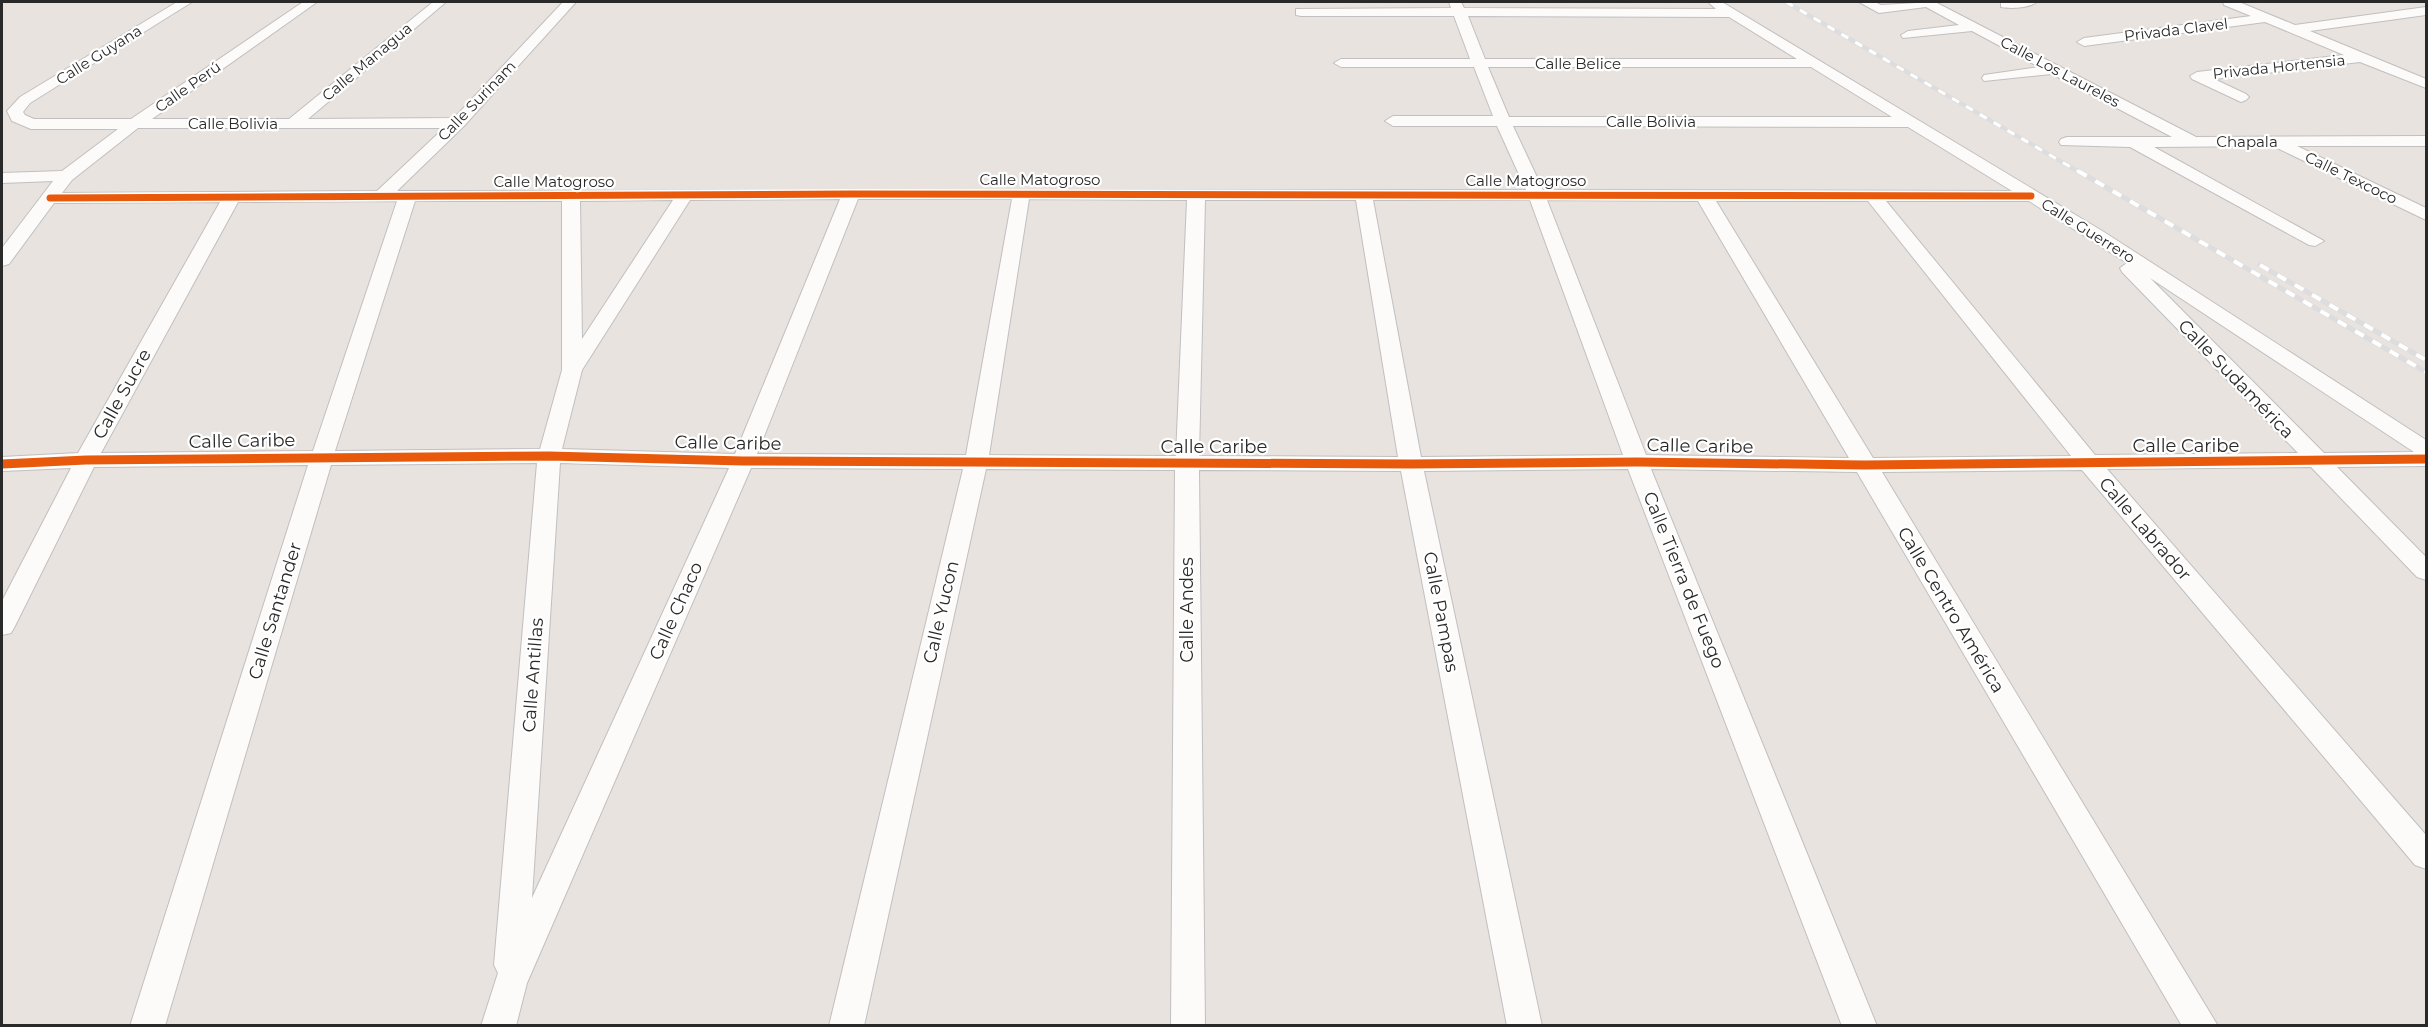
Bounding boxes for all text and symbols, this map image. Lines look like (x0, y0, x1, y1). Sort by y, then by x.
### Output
street label: Privada Clavel (2123, 14, 2229, 45)
street label: Calle Managua (318, 18, 416, 105)
street label: Calle Guyana (52, 21, 145, 89)
street label: Calle Los Laureles (1997, 32, 2123, 111)
street label: Privada Hortensia (2212, 50, 2346, 83)
street label: Calle Belice (1535, 54, 1621, 73)
street label: Calle Surinam (433, 56, 520, 145)
street label: Calle Perú (151, 57, 224, 116)
street label: Calle Bolivia (1606, 112, 1696, 131)
street label: Calle Bolivia (188, 114, 278, 133)
street label: Chapala (2216, 132, 2278, 151)
street label: Calle Texcoco (2302, 147, 2400, 208)
street label: Calle Matogroso (979, 170, 1101, 189)
street label: Calle Matogroso (1465, 171, 1587, 190)
street label: Calle Matogroso (493, 172, 615, 191)
street label: Calle Guerrero (2038, 194, 2139, 267)
street label: Calle Sudamérica (2174, 315, 2298, 443)
street label: Calle Sucre (88, 345, 156, 443)
street label: Calle Caribe (188, 429, 296, 453)
street label: Calle Caribe (674, 431, 782, 455)
street label: Calle Caribe (1646, 434, 1754, 458)
street label: Calle Caribe (2133, 435, 2239, 457)
street label: Calle Caribe (1161, 436, 1267, 458)
street label: Calle Labrador (2094, 473, 2196, 585)
street label: Calle Tierra de Fuego (1638, 488, 1730, 672)
street label: Calle Centro América (1893, 523, 2009, 697)
street label: Calle Santander (244, 540, 306, 682)
street label: Calle Pampas (1419, 550, 1464, 674)
street label: Calle Andes (1176, 557, 1198, 663)
street label: Calle Chaco (645, 558, 707, 664)
street label: Calle Yucon (918, 558, 964, 666)
street label: Calle Antillas (518, 617, 548, 733)

